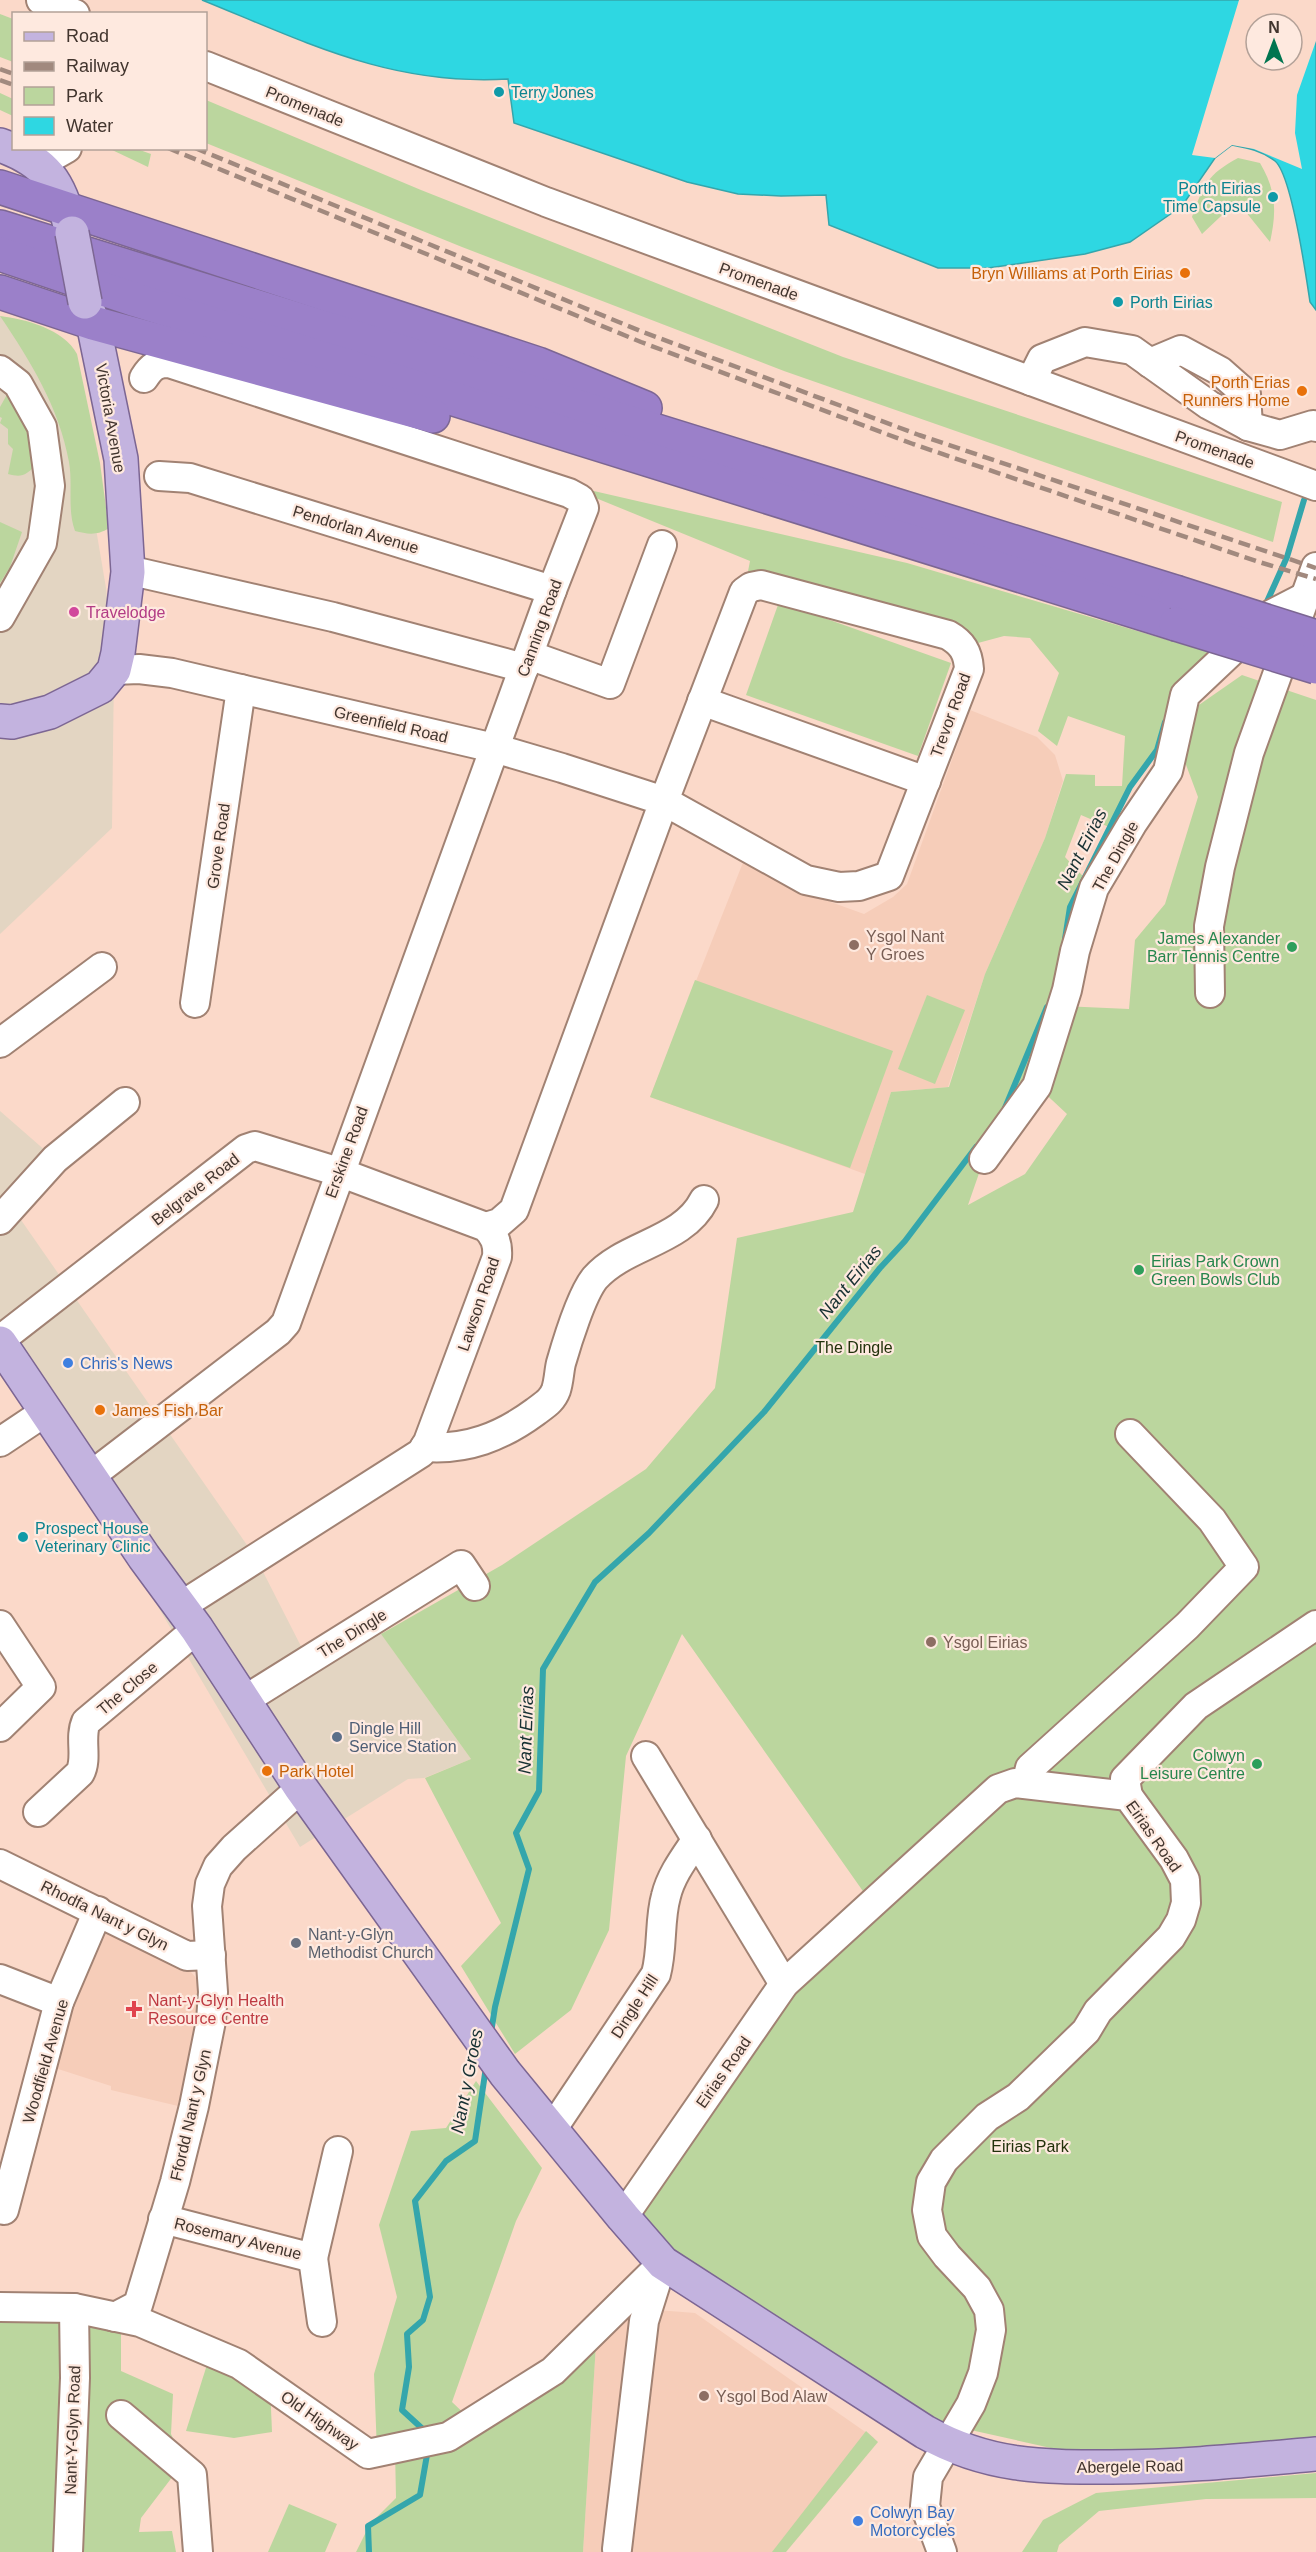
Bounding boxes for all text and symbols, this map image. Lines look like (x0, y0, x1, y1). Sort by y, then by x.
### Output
legend (12, 12, 207, 150)
north arrow (1244, 12, 1304, 72)
text: N (1268, 19, 1280, 36)
text: Road (66, 26, 109, 46)
text: Railway (66, 56, 129, 76)
street label: Promenade (263, 83, 346, 130)
place label: Terry Jones (511, 84, 594, 101)
marker: Terry Jones (492, 85, 506, 99)
text: Park (66, 86, 104, 106)
text: Water (66, 116, 113, 136)
place label: Porth Eirias Time Capsule (1163, 180, 1261, 215)
marker: Porth Eirias Time Capsule (1266, 190, 1280, 204)
street label: Promenade (717, 259, 801, 304)
place label: Bryn Williams at Porth Eirias (971, 265, 1173, 282)
marker: Bryn Williams at Porth Eirias (1178, 266, 1192, 280)
place label: Porth Eirias (1130, 294, 1213, 311)
marker: Porth Eirias (1111, 295, 1125, 309)
street label: Victoria Avenue (93, 362, 128, 474)
place label: Porth Erias Runners Home (1182, 374, 1290, 409)
marker: Porth Erias Runners Home (1295, 384, 1309, 398)
street label: Promenade (1173, 427, 1257, 472)
street label: Pendorlan Avenue (291, 502, 421, 557)
street label: Canning Road (514, 577, 565, 679)
place label: Travelodge (86, 604, 166, 621)
marker: Travelodge (67, 605, 81, 619)
street label: Trevor Road (927, 671, 974, 760)
street label: Greenfield Road (332, 703, 450, 746)
street label: Grove Road (204, 802, 233, 890)
water label: Nant Eirias (1053, 805, 1111, 893)
street label: The Dingle (1089, 818, 1142, 894)
place label: Ysgol Nant Y Groes (866, 928, 945, 963)
place label: James Alexander Barr Tennis Centre (1147, 930, 1281, 965)
marker: Ysgol Nant Y Groes (847, 938, 861, 952)
marker: James Alexander Barr Tennis Centre (1285, 940, 1299, 954)
street label: Erskine Road (322, 1104, 371, 1200)
street label: Belgrave Road (148, 1150, 242, 1229)
water label: Nant Eirias (815, 1242, 885, 1322)
place label: Eirias Park Crown Green Bowls Club (1151, 1253, 1280, 1288)
street label: Lawson Road (455, 1255, 502, 1353)
marker: Eirias Park Crown Green Bowls Club (1132, 1263, 1146, 1277)
park label: The Dingle (815, 1339, 893, 1356)
place label: Chris's News (80, 1355, 173, 1372)
marker: Chris's News (61, 1356, 75, 1370)
place label: James Fish Bar (112, 1402, 224, 1419)
marker: James Fish Bar (93, 1403, 107, 1417)
place label: Prospect House Veterinary Clinic (35, 1520, 151, 1555)
marker: Prospect House Veterinary Clinic (16, 1530, 30, 1544)
street label: The Dingle (315, 1606, 390, 1661)
place label: Ysgol Eirias (943, 1634, 1027, 1651)
marker: Ysgol Eirias (924, 1635, 938, 1649)
street label: The Close (94, 1658, 161, 1718)
water label: Nant Eirias (514, 1686, 538, 1774)
place label: Dingle Hill Service Station (349, 1720, 457, 1755)
marker: Dingle Hill Service Station (330, 1730, 344, 1744)
place label: Colwyn Leisure Centre (1140, 1747, 1245, 1782)
marker: Colwyn Leisure Centre (1250, 1757, 1264, 1771)
place label: Park Hotel (279, 1763, 354, 1780)
marker: Park Hotel (260, 1764, 274, 1778)
street label: Eirias Road (1123, 1798, 1184, 1875)
street label: Rhodfa Nant y Glyn (38, 1877, 171, 1954)
place label: Nant-y-Glyn Methodist Church (308, 1926, 433, 1961)
marker: Nant-y-Glyn Methodist Church (289, 1936, 303, 1950)
street label: Dingle Hill (608, 1971, 661, 2041)
place label: Nant-y-Glyn Health Resource Centre (148, 1992, 284, 2027)
street label: Woodfield Avenue (20, 1997, 71, 2125)
marker: Nant-y-Glyn Health Resource Centre (125, 2000, 143, 2018)
water label: Nant y Groes (447, 2027, 487, 2135)
street label: Eirias Road (693, 2034, 754, 2111)
street label: Ffordd Nant y Glyn (167, 2048, 214, 2182)
park label: Eirias Park (991, 2138, 1070, 2155)
street label: Rosemary Avenue (173, 2214, 303, 2263)
street label: Nant-Y-Glyn Road (62, 2365, 83, 2495)
street label: Old Highway (278, 2387, 362, 2453)
place label: Ysgol Bod Alaw (716, 2388, 828, 2405)
marker: Ysgol Bod Alaw (697, 2389, 711, 2403)
street label: Abergele Road (1076, 2457, 1184, 2476)
place label: Colwyn Bay Motorcycles (870, 2504, 955, 2539)
marker: Colwyn Bay Motorcycles (851, 2514, 865, 2528)

